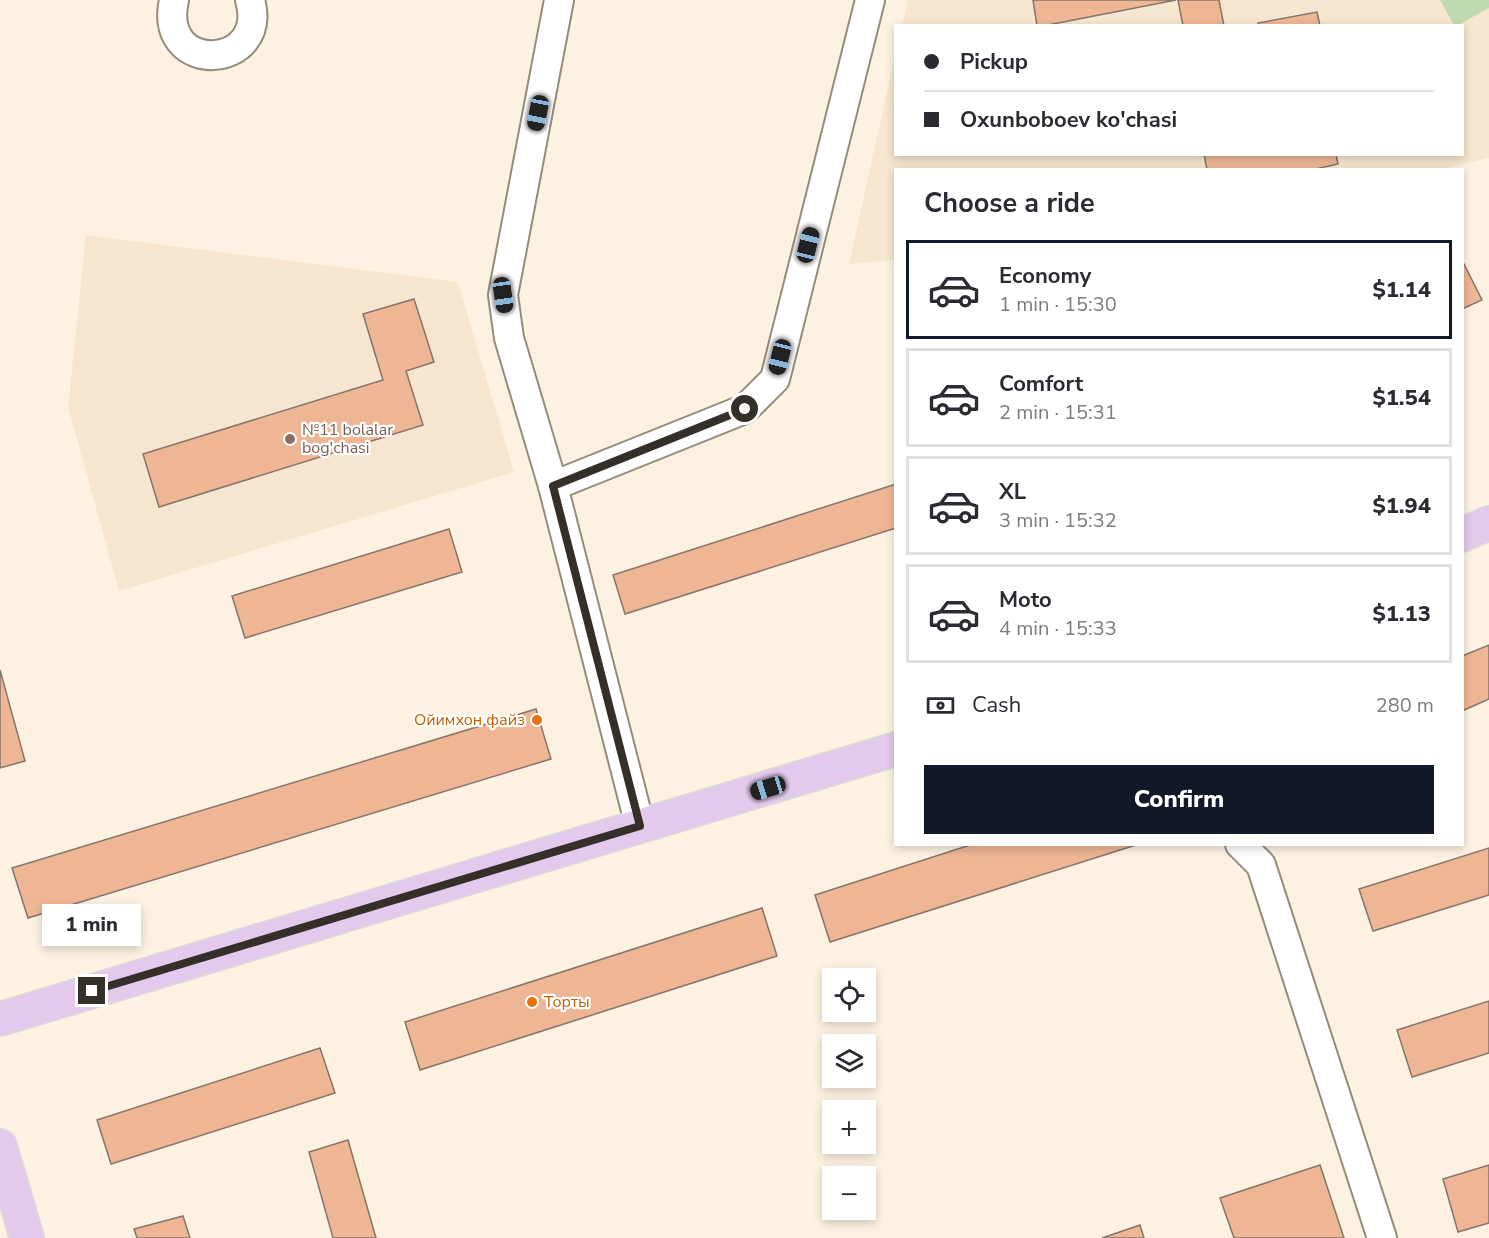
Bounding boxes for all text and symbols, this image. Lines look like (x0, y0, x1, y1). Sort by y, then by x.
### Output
text: Pickup (960, 47, 1028, 77)
car (526, 94, 550, 132)
text: Oxunboboev ko'chasi (960, 105, 1177, 135)
text: Choose a ride (924, 185, 1095, 222)
car (795, 225, 821, 265)
text: Economy (999, 261, 1091, 291)
icon: car (927, 263, 981, 317)
text: $1.14 (1372, 275, 1431, 305)
car (492, 276, 514, 314)
text: 1 min · 15:30 (999, 291, 1117, 318)
car (767, 337, 793, 377)
text: Comfort (999, 369, 1083, 399)
icon: car (927, 371, 981, 425)
text: $1.54 (1372, 383, 1431, 413)
route start (731, 395, 758, 422)
text: 2 min · 15:31 (999, 399, 1117, 426)
place label: №11 bolalar bog'chasi (302, 419, 393, 459)
marker: №11 bolalar bog'chasi (283, 432, 297, 446)
text: XL (999, 477, 1026, 507)
icon: car (927, 479, 981, 533)
text: $1.94 (1372, 491, 1431, 521)
text: 3 min · 15:32 (999, 507, 1117, 534)
text: Moto (999, 585, 1052, 615)
icon: car (927, 587, 981, 641)
text: $1.13 (1372, 599, 1431, 629)
text: 4 min · 15:33 (999, 615, 1117, 642)
icon: cash (924, 689, 957, 722)
text: Cash (972, 690, 1021, 720)
text: 280 m (1376, 692, 1434, 719)
place label: Ойимхон файз (414, 709, 525, 731)
marker: Ойимхон файз (530, 713, 544, 727)
button: Confirm (924, 765, 1434, 834)
car (748, 774, 788, 802)
callout: 1 min (42, 904, 142, 946)
text: 1 min (65, 911, 118, 938)
map controls (822, 968, 876, 1220)
button: locate (822, 968, 876, 1022)
route end (78, 977, 105, 1004)
place label: Торты (544, 991, 590, 1013)
marker: Торты (525, 995, 539, 1009)
button: layers (822, 1034, 876, 1088)
button: + (822, 1100, 876, 1154)
button: − (822, 1166, 876, 1220)

